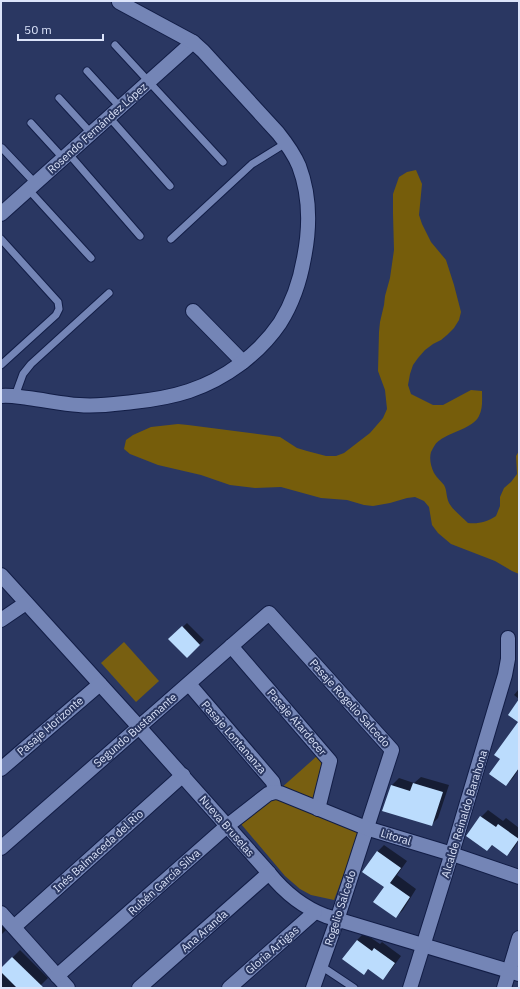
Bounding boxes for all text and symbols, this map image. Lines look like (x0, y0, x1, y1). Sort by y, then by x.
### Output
scale bar (18, 16, 103, 42)
text: 50 m (24, 22, 52, 37)
street label: Rosendo Fernández López (44, 80, 150, 176)
street label: Pasaje Rogelio Salcedo (307, 656, 393, 750)
street label: Pasaje Atardecer (264, 686, 330, 758)
street label: Segundo Bustamante (90, 690, 180, 770)
street label: Pasaje Horizonte (14, 693, 86, 759)
street label: Pasaje Lontananza (199, 698, 270, 776)
street label: Alcalde Reinaldo Barahona (438, 748, 490, 880)
street label: Nueva Bruselas (197, 792, 257, 860)
street label: Inés Balmaceda del Rio (50, 807, 146, 895)
street label: Litoral (379, 826, 413, 848)
street label: Rubén García Silva (125, 846, 203, 918)
street label: Rogelio Salcedo (321, 868, 359, 948)
street label: Ana Aranda (178, 907, 230, 955)
street label: Gloria Artigas (242, 923, 302, 977)

